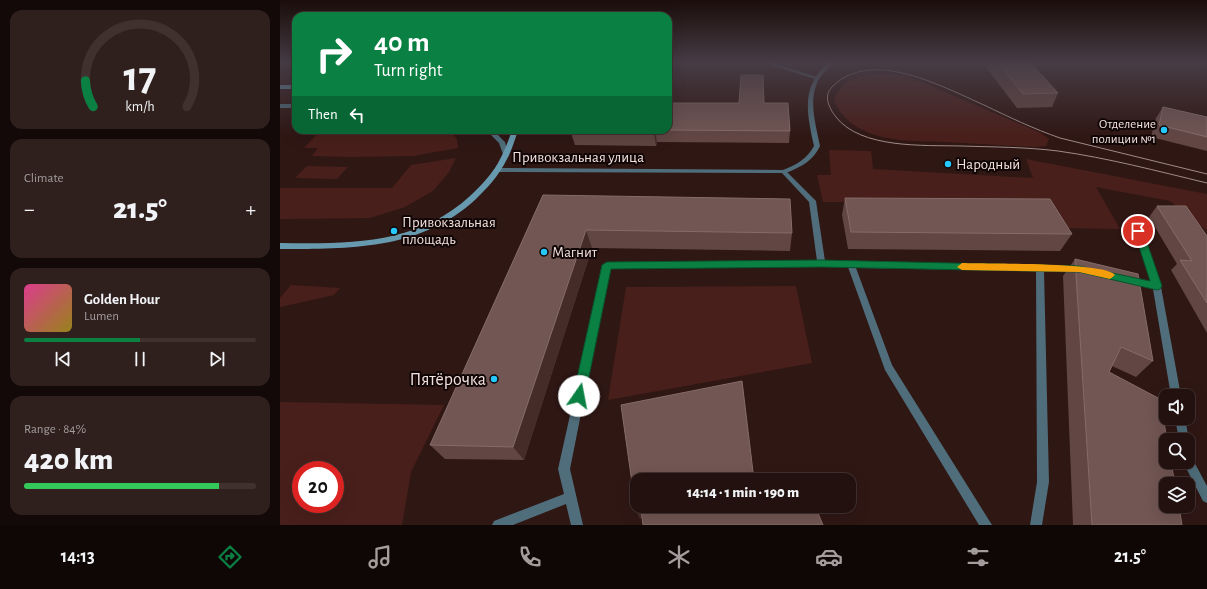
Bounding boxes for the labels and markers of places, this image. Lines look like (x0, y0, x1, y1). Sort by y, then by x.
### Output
place label: Отделение полиции №1 (1092, 118, 1156, 146)
marker: Отделение полиции №1 (1159, 125, 1169, 135)
place label: Народный (956, 157, 1020, 172)
marker: Народный (943, 159, 953, 169)
pin (1121, 214, 1155, 248)
place label: Привокзальная площадь (402, 215, 496, 247)
marker: Привокзальная площадь (389, 226, 399, 236)
place label: Магнит (552, 245, 598, 260)
marker: Магнит (539, 247, 549, 257)
place label: Пятёрочка (409, 371, 486, 389)
marker: Пятёрочка (489, 374, 499, 384)

